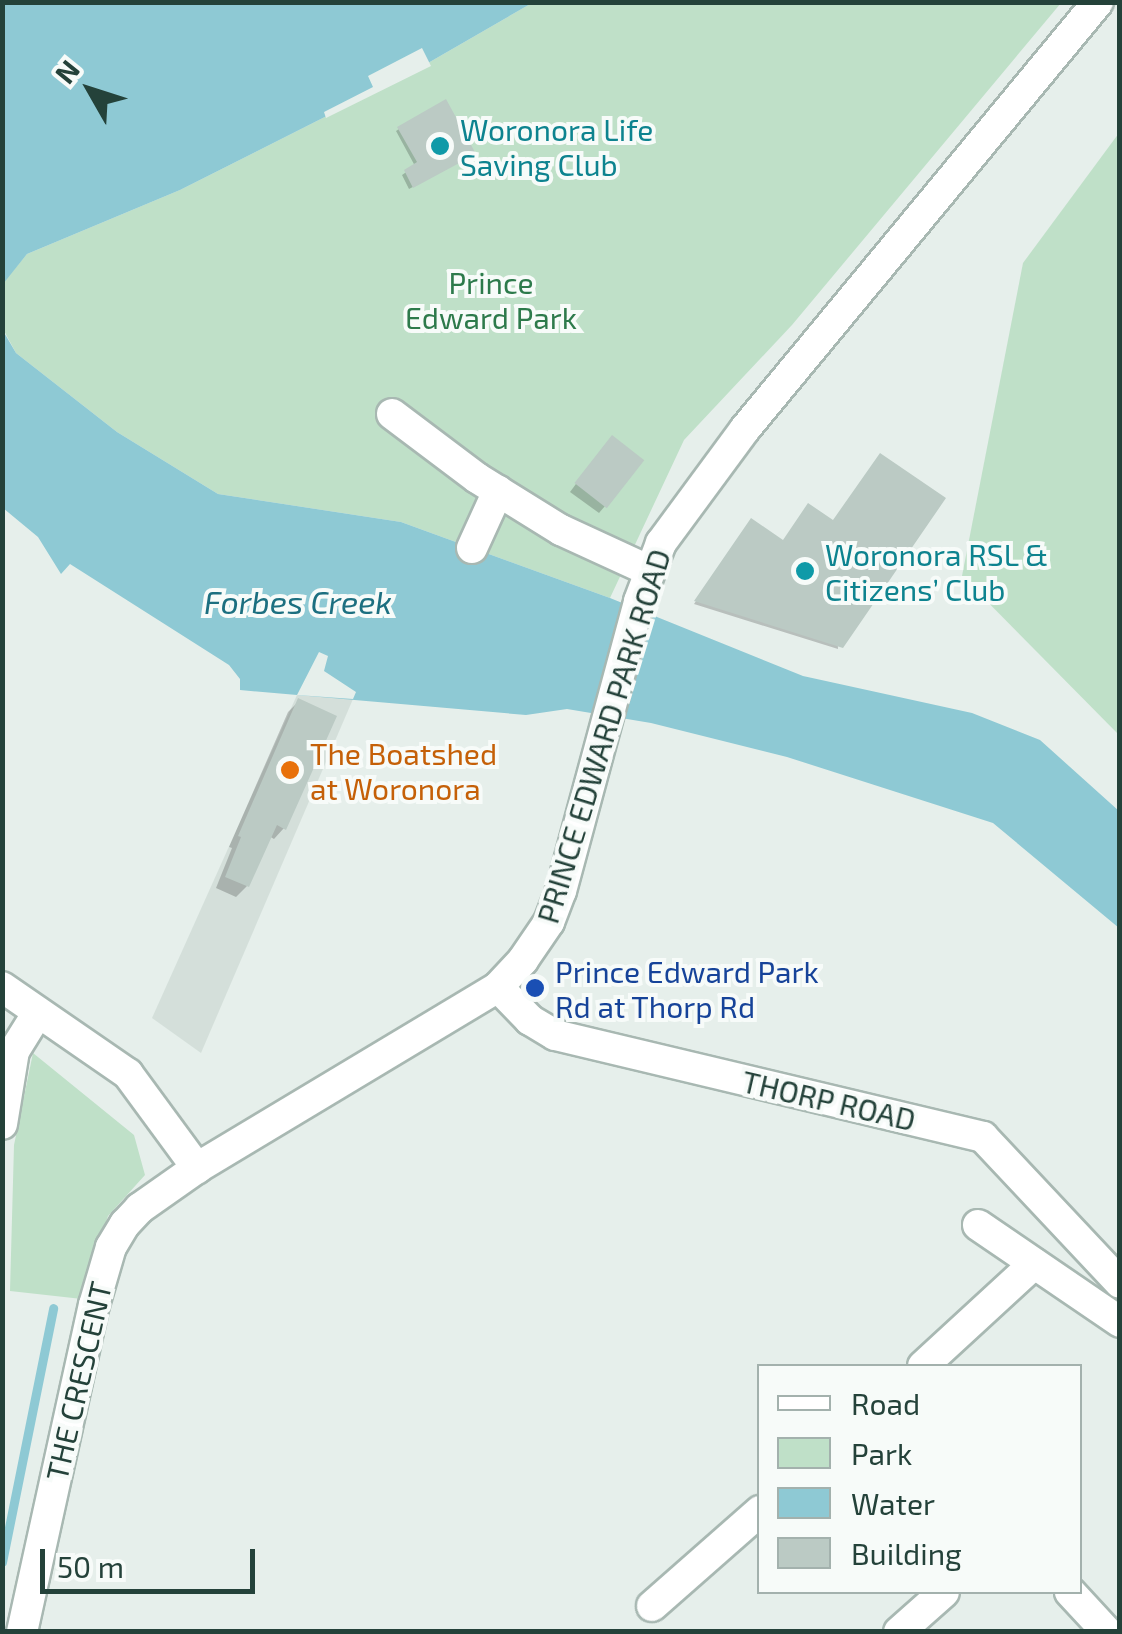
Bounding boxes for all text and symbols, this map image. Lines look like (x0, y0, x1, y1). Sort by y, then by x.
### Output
north arrow (40, 40, 140, 140)
text: N (47, 53, 86, 90)
place label: Woronora Life Saving Club (460, 111, 653, 182)
marker: Woronora Life Saving Club (429, 135, 451, 157)
park label: Prince Edward Park (405, 264, 577, 334)
place label: Woronora RSL & Citizens’ Club (825, 536, 1049, 606)
street label: PRINCE EDWARD PARK ROAD (529, 545, 677, 927)
marker: Woronora RSL & Citizens’ Club (794, 560, 816, 582)
water label: Forbes Creek (204, 582, 392, 620)
place label: The Boatshed at Woronora (310, 735, 497, 806)
marker: The Boatshed at Woronora (279, 759, 301, 781)
place label: Prince Edward Park Rd at Thorp Rd (555, 953, 819, 1024)
marker: Prince Edward Park Rd at Thorp Rd (524, 977, 546, 999)
street label: THORP ROAD (738, 1062, 920, 1138)
street label: THE CRESCENT (38, 1278, 118, 1484)
legend (757, 1364, 1082, 1594)
text: Road (851, 1385, 920, 1421)
text: Park (851, 1435, 912, 1471)
text: Water (851, 1485, 935, 1521)
scale bar (45, 1529, 260, 1591)
text: Building (851, 1535, 962, 1571)
text: 50 m (57, 1548, 124, 1584)

